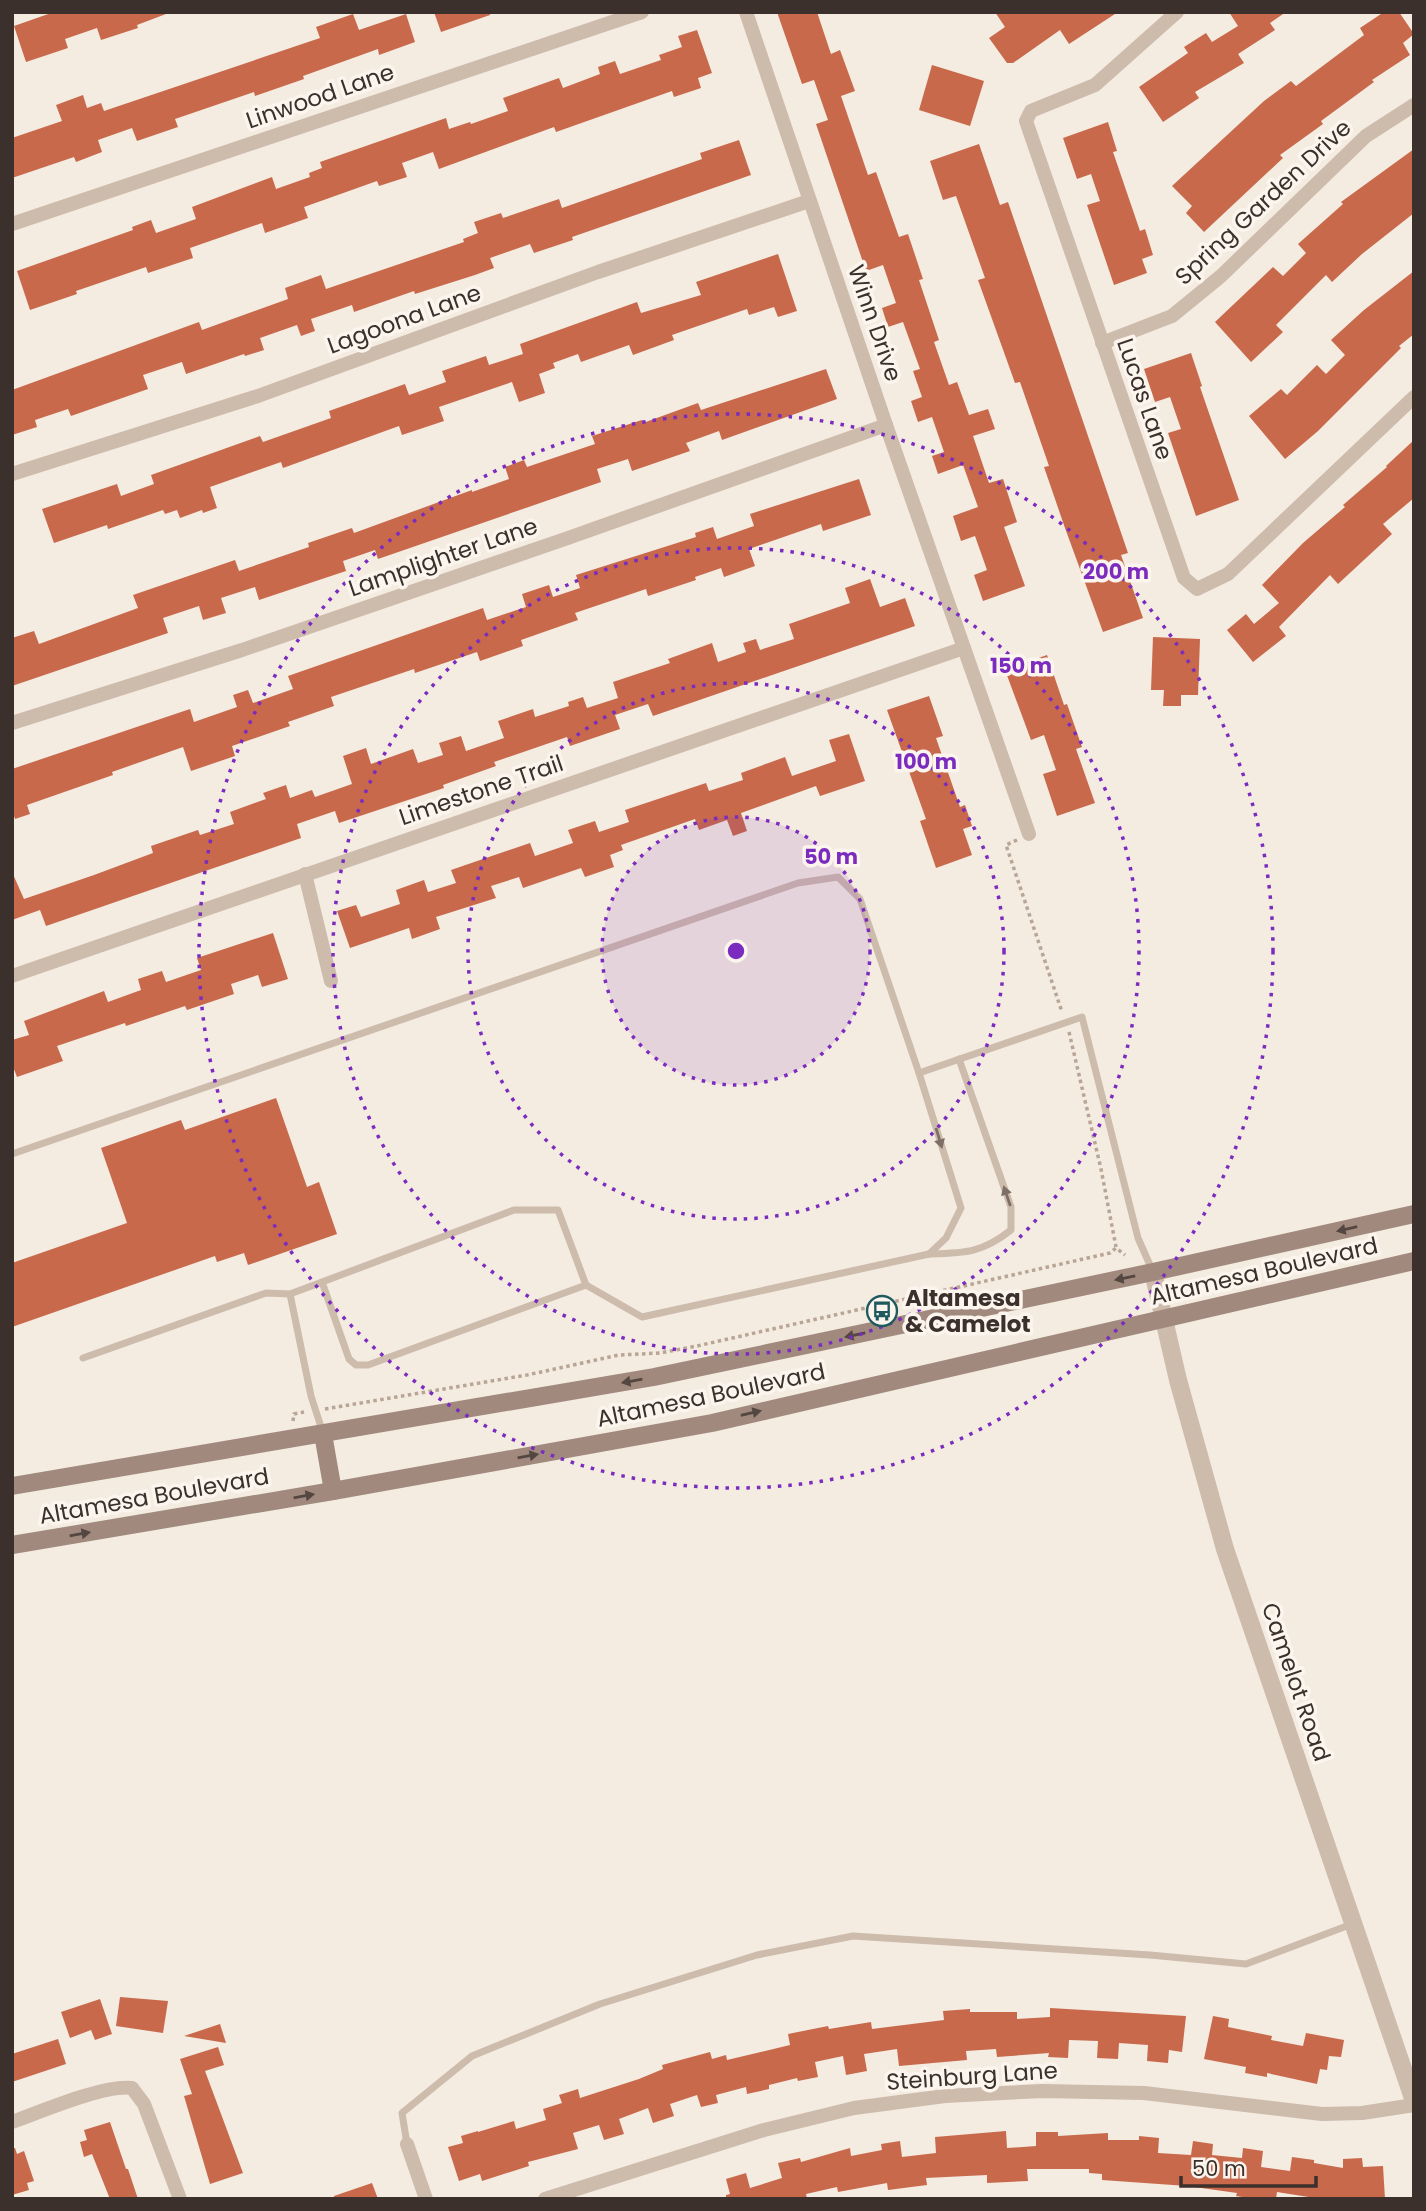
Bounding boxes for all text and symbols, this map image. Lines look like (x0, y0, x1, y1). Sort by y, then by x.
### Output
street label: Linwood Lane (242, 56, 398, 136)
street label: Spring Garden Drive (1168, 112, 1358, 292)
street label: Winn Drive (840, 260, 910, 386)
street label: Lagoona Lane (323, 276, 485, 362)
street label: Lucas Lane (1109, 334, 1181, 464)
street label: Lamplighter Lane (344, 510, 542, 604)
text: 200 m (1083, 557, 1149, 586)
text: 150 m (990, 651, 1052, 680)
street label: Limestone Trail (395, 747, 567, 833)
text: 100 m (895, 747, 957, 776)
text: 50 m (804, 842, 858, 871)
centre of rings (724, 939, 748, 963)
one-way arrow (935, 1127, 945, 1148)
one-way arrow (1001, 1186, 1012, 1207)
one-way arrow (1336, 1224, 1358, 1235)
street label: Altamesa Boulevard (1147, 1229, 1381, 1313)
one-way arrow (1114, 1273, 1136, 1284)
place label: Altamesa & Camelot (905, 1282, 1031, 1340)
bus stop icon: Altamesa & Camelot (865, 1294, 899, 1328)
one-way arrow (844, 1330, 866, 1341)
street label: Altamesa Boulevard (594, 1355, 828, 1435)
one-way arrow (621, 1376, 643, 1387)
one-way arrow (740, 1408, 762, 1419)
one-way arrow (517, 1450, 539, 1461)
street label: Altamesa Boulevard (37, 1460, 271, 1532)
one-way arrow (293, 1490, 315, 1501)
one-way arrow (69, 1528, 91, 1539)
street label: Camelot Road (1254, 1598, 1338, 1766)
street label: Steinburg Lane (885, 2054, 1059, 2098)
scale bar (1181, 2144, 1316, 2188)
text: 50 m (1192, 2154, 1246, 2183)

